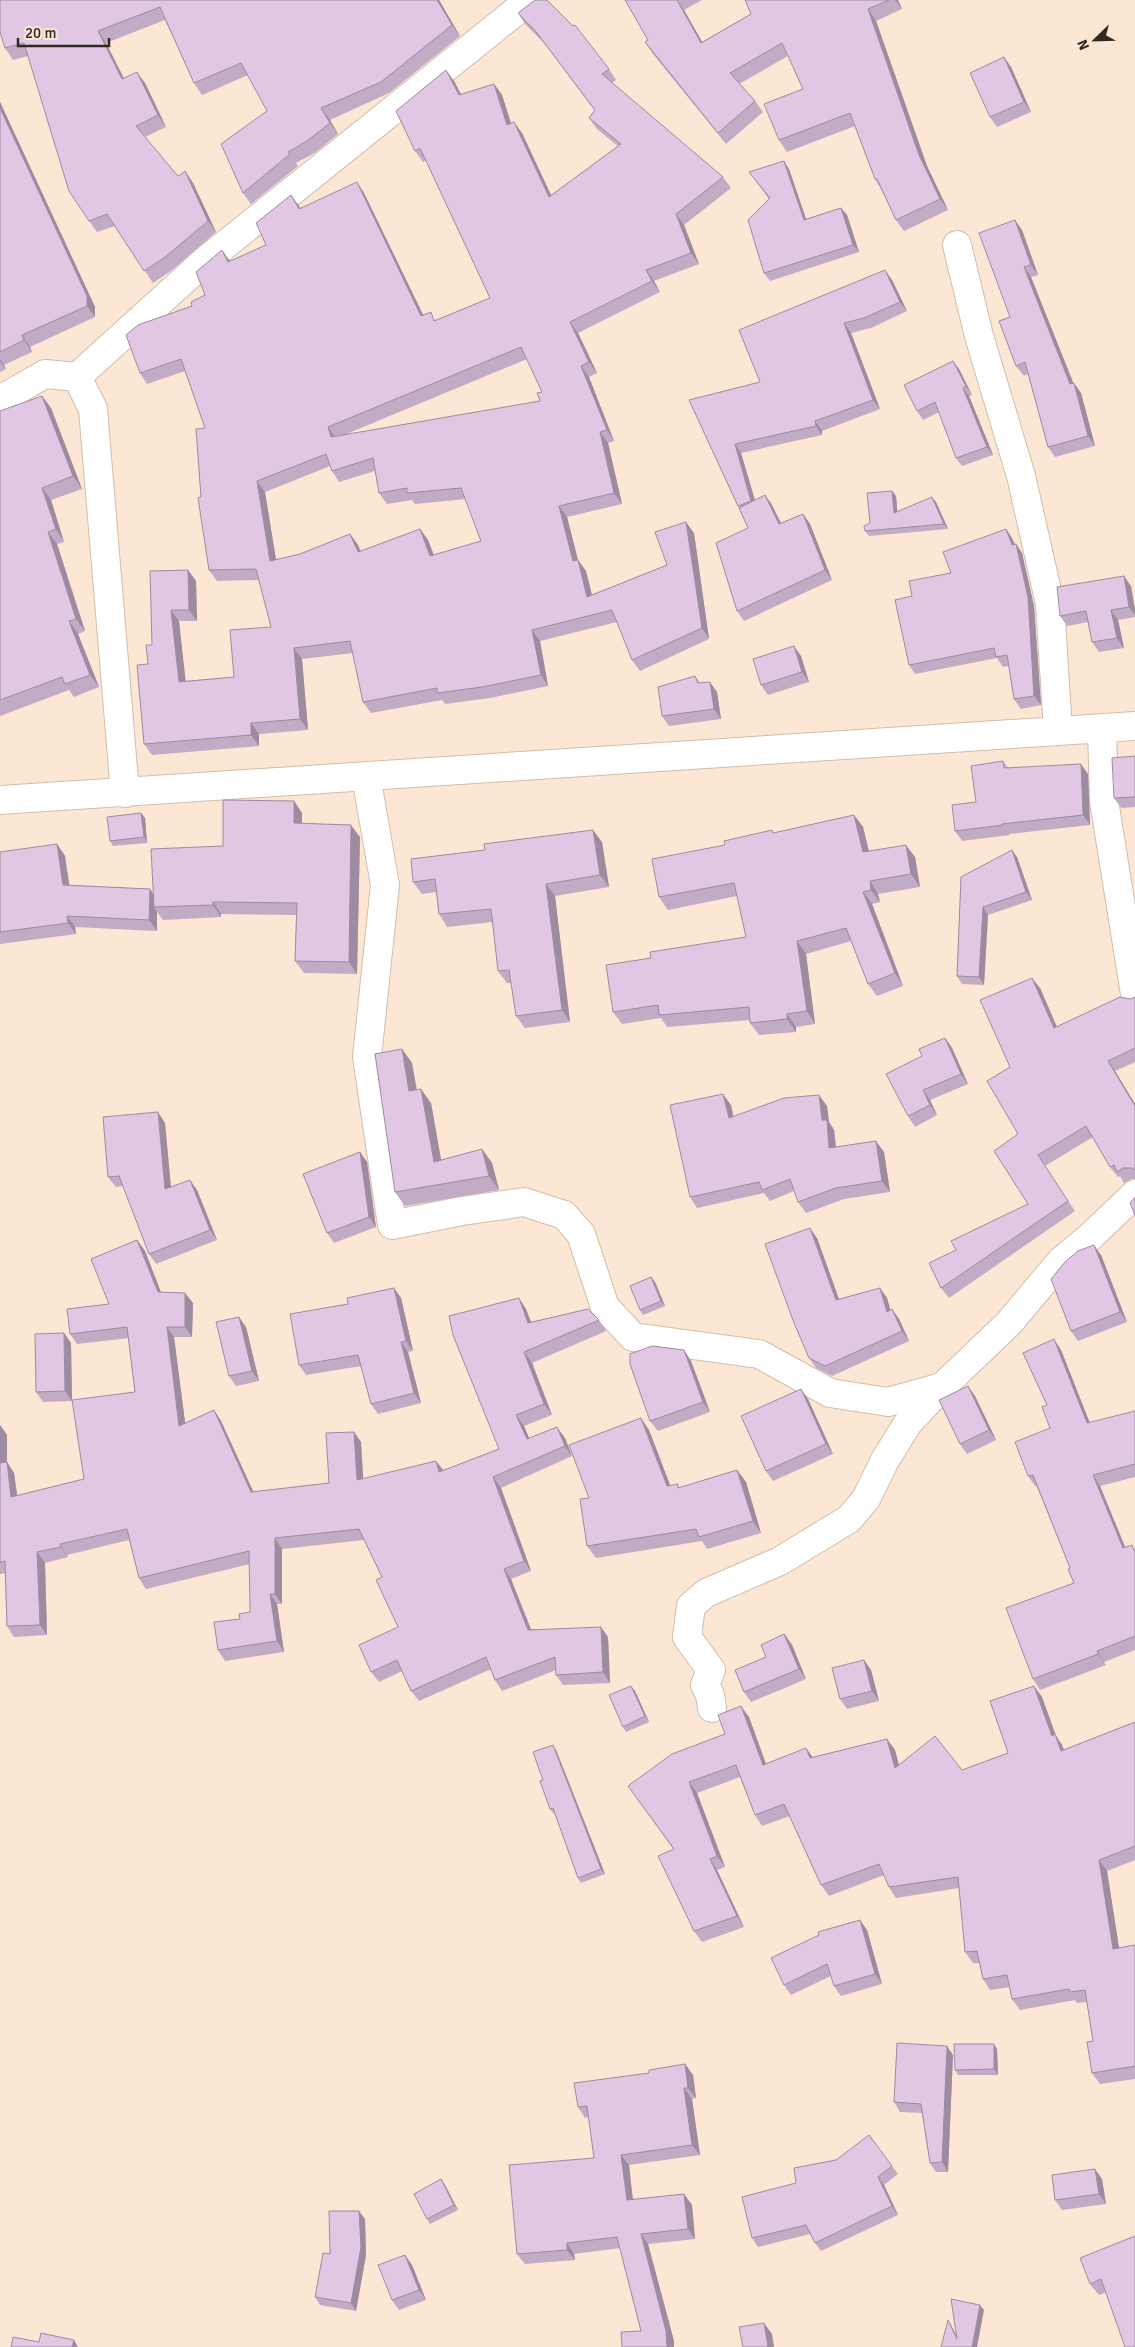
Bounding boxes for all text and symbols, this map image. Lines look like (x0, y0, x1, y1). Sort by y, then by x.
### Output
scale bar (18, 15, 109, 47)
north arrow (1070, 15, 1120, 65)
text: 20 m (25, 24, 56, 42)
text: N (1074, 37, 1093, 53)

